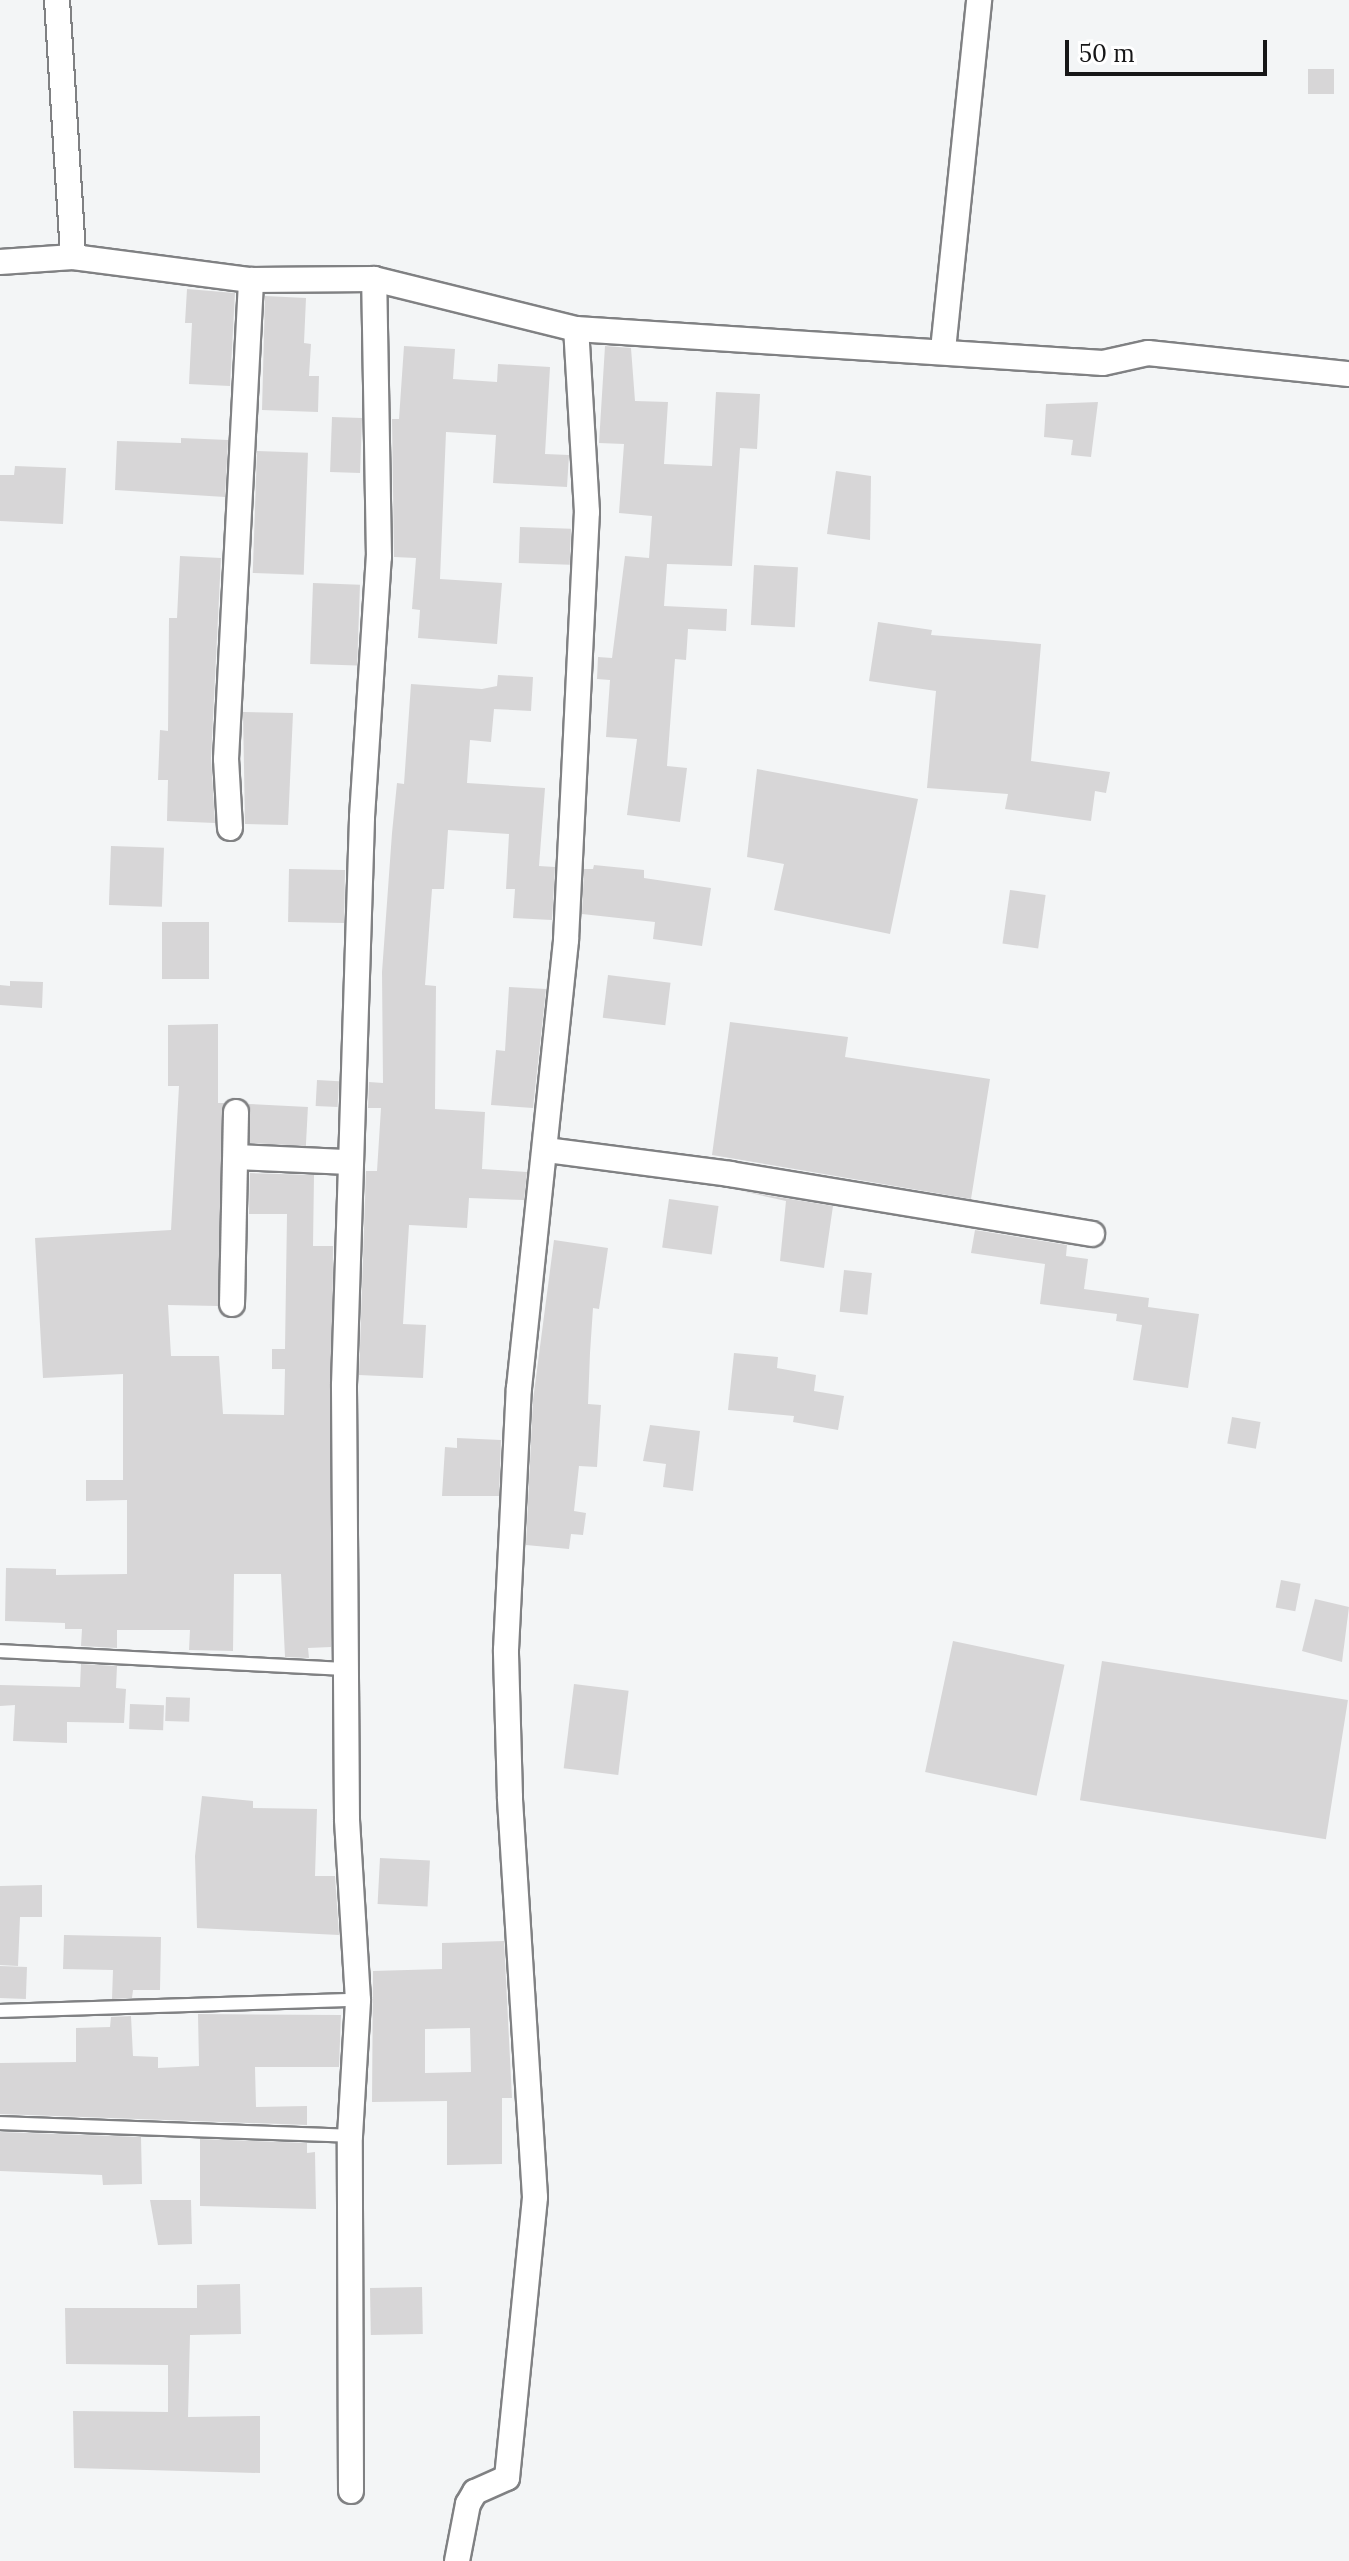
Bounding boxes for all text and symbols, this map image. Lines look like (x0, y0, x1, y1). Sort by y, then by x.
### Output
scale bar (1069, 24, 1271, 74)
text: 50 m (1079, 38, 1135, 69)

